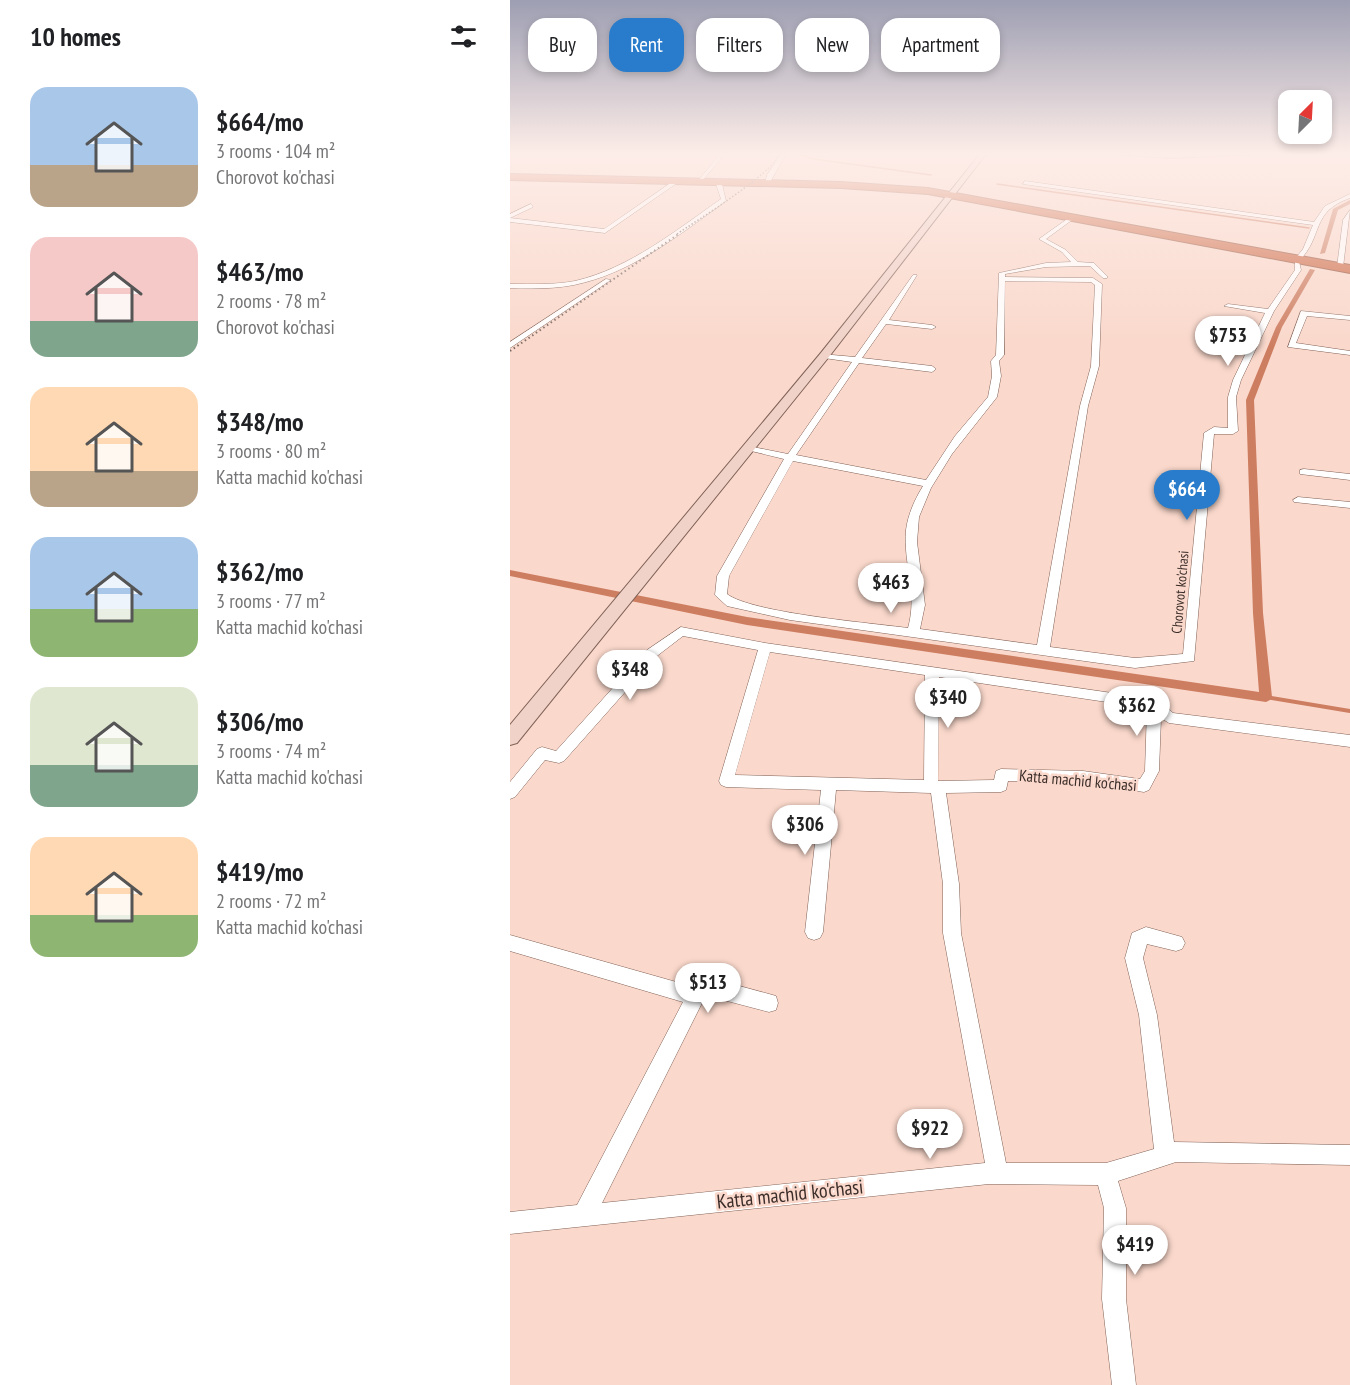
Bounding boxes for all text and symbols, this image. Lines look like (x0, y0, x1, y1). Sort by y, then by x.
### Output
chip: Buy (528, 18, 597, 72)
chip: Rent (609, 18, 684, 72)
chip: Filters (696, 18, 783, 72)
chip: New (795, 18, 869, 72)
chip: Apartment (881, 18, 1000, 72)
text: 10 homes (30, 20, 121, 53)
icon: filters (447, 20, 480, 53)
north arrow (1278, 90, 1332, 144)
map controls (1278, 90, 1332, 144)
text: $664/mo (216, 105, 304, 138)
icon: home (78, 111, 150, 183)
text: 3 rooms · 104 m² (216, 138, 335, 164)
text: Chorovot ko'chasi (216, 164, 335, 190)
text: $463/mo (216, 255, 304, 288)
icon: home (78, 261, 150, 333)
text: 2 rooms · 78 m² (216, 288, 326, 314)
text: Chorovot ko'chasi (216, 314, 335, 340)
pin: $753 (1192, 316, 1264, 367)
text: $753 (1209, 322, 1247, 348)
text: $348/mo (216, 405, 304, 438)
icon: home (78, 411, 150, 483)
text: 3 rooms · 80 m² (216, 438, 326, 464)
text: Katta machid ko'chasi (216, 464, 363, 490)
pin: $664 (1151, 470, 1223, 521)
text: $664 (1168, 476, 1206, 502)
street label: Chorovot ko'chasi (1167, 550, 1193, 634)
text: $362/mo (216, 555, 304, 588)
icon: home (78, 561, 150, 633)
pin: $463 (855, 563, 927, 614)
text: $463 (872, 569, 910, 595)
text: 3 rooms · 77 m² (216, 588, 326, 614)
text: Katta machid ko'chasi (216, 614, 363, 640)
pin: $348 (594, 650, 666, 701)
text: $348 (611, 656, 649, 682)
pin: $340 (912, 678, 984, 729)
text: $340 (929, 684, 967, 710)
pin: $362 (1101, 686, 1173, 737)
text: $362 (1118, 692, 1156, 718)
text: $306/mo (216, 705, 304, 738)
icon: home (78, 711, 150, 783)
text: 3 rooms · 74 m² (216, 738, 326, 764)
text: Katta machid ko'chasi (216, 764, 363, 790)
street label: Katta machid ko'chasi (1018, 765, 1138, 795)
pin: $306 (769, 805, 841, 856)
text: $306 (786, 811, 824, 837)
text: $419/mo (216, 855, 304, 888)
icon: home (78, 861, 150, 933)
text: 2 rooms · 72 m² (216, 888, 326, 914)
text: Katta machid ko'chasi (216, 914, 363, 940)
pin: $513 (672, 963, 744, 1014)
text: $513 (689, 969, 727, 995)
pin: $922 (894, 1109, 966, 1160)
text: $922 (911, 1115, 949, 1141)
street label: Katta machid ko'chasi (715, 1173, 865, 1215)
pin: $419 (1099, 1225, 1171, 1276)
text: $419 (1116, 1231, 1154, 1257)

